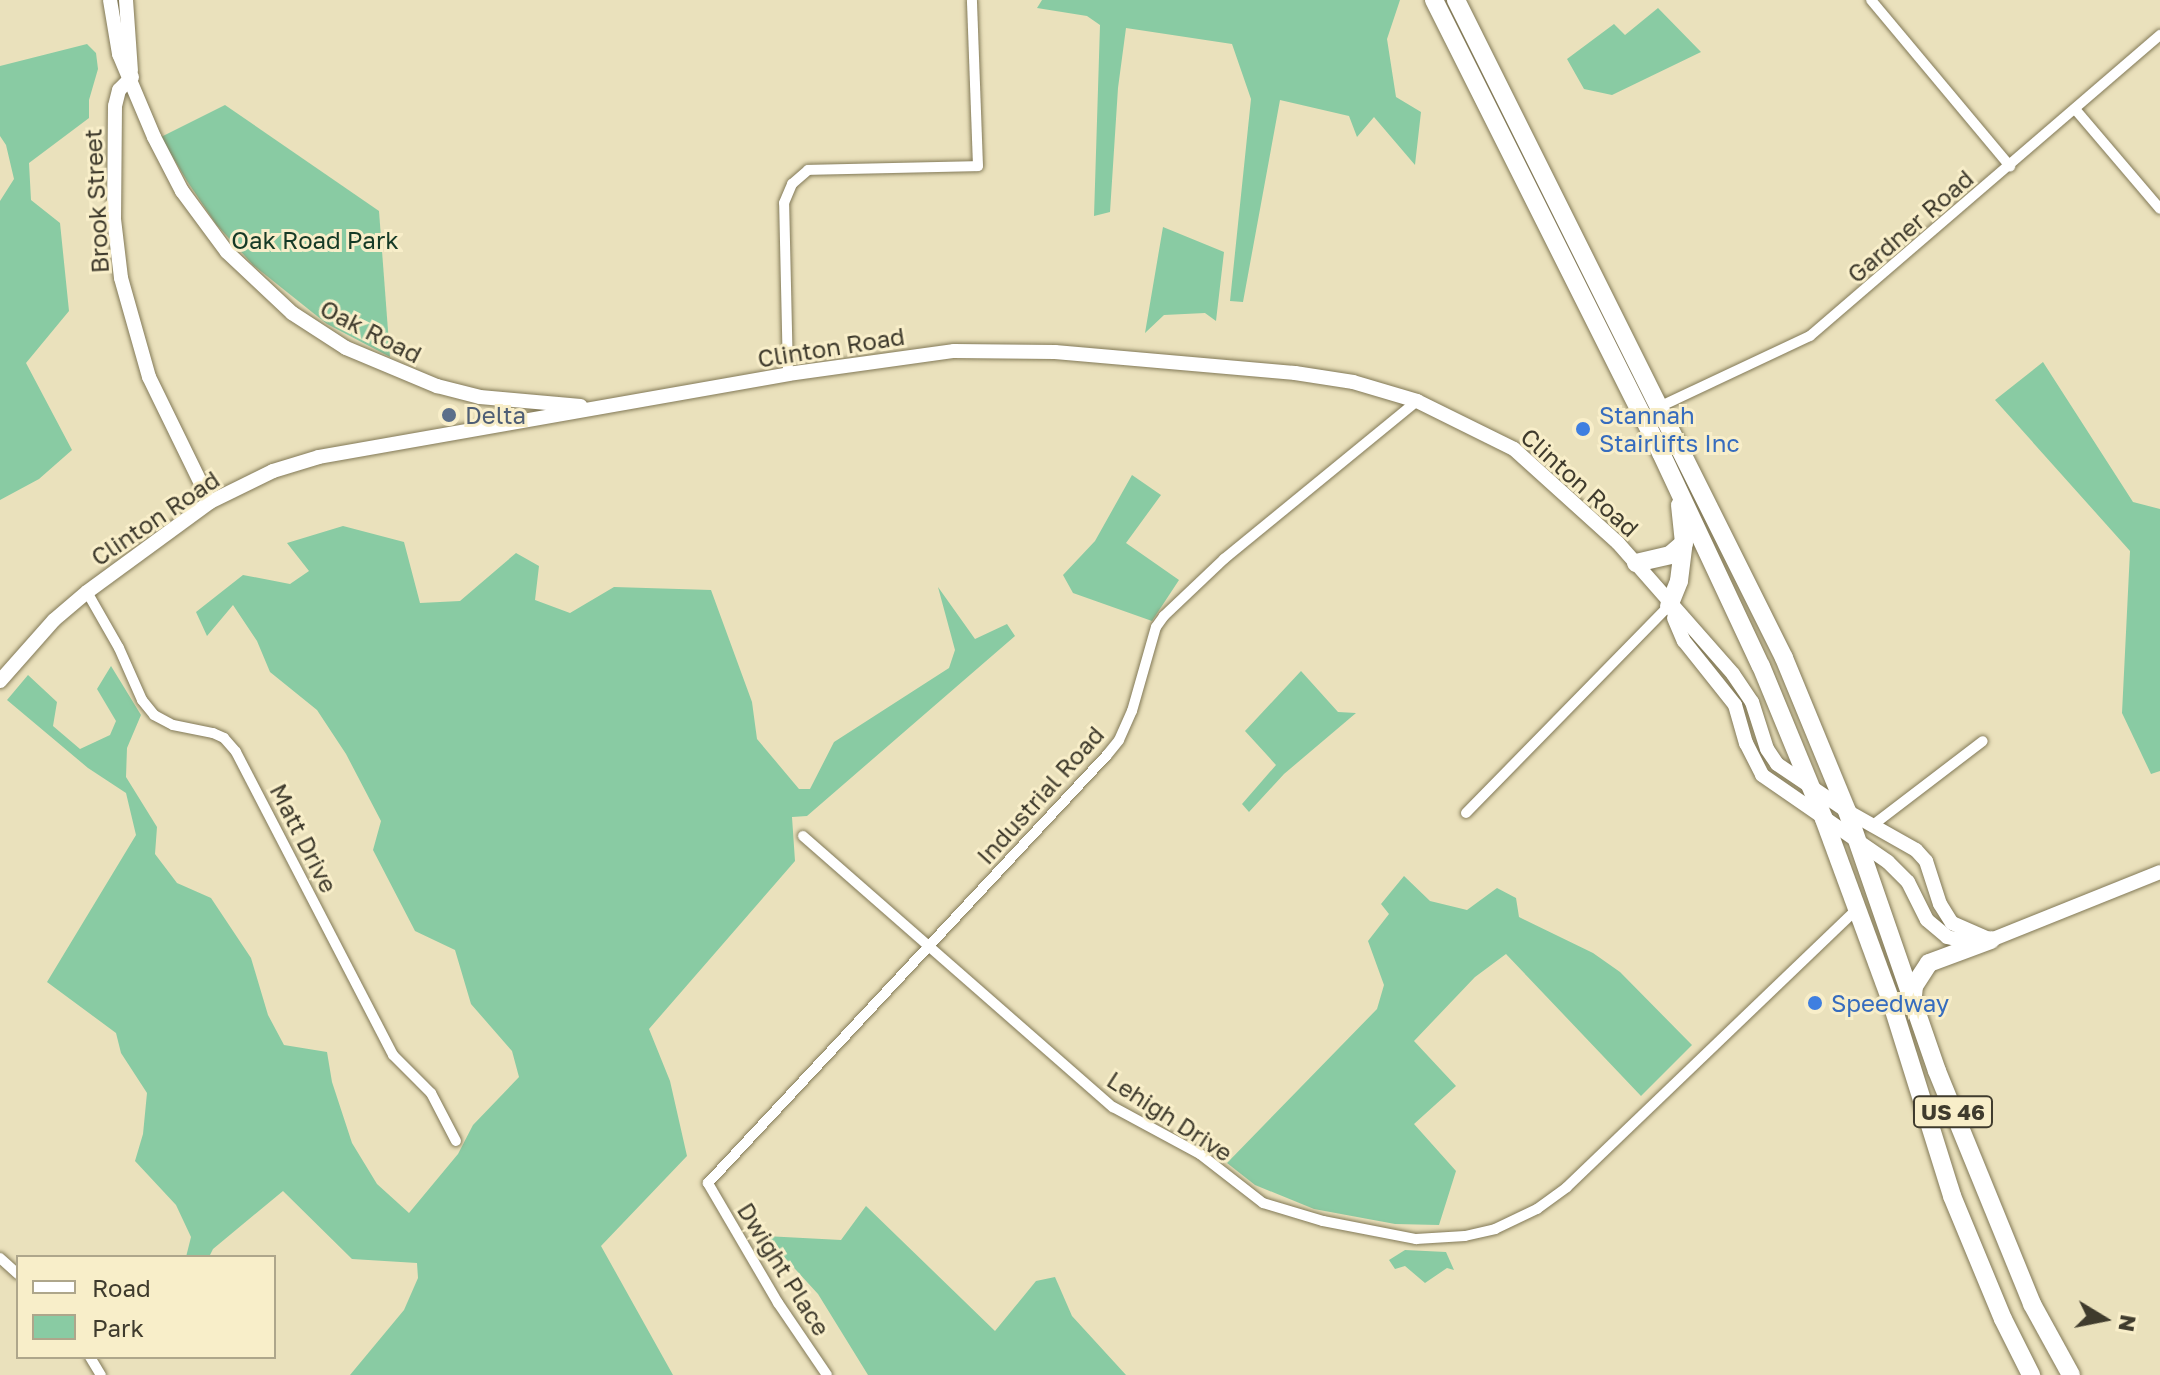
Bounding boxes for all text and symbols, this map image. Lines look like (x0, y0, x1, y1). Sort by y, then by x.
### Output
street label: Brook Street (78, 128, 114, 274)
street label: Gardner Road (1841, 164, 1979, 288)
park label: Oak Road Park (231, 226, 399, 254)
street label: Oak Road (316, 293, 426, 369)
street label: Clinton Road (755, 321, 907, 373)
place label: Delta (465, 401, 526, 429)
place label: Stannah Stairlifts Inc (1599, 401, 1740, 457)
marker: Delta (440, 406, 458, 424)
marker: Stannah Stairlifts Inc (1574, 420, 1592, 438)
street label: Clinton Road (1515, 422, 1645, 542)
street label: Clinton Road (85, 465, 225, 571)
street label: Industrial Road (971, 720, 1109, 870)
street label: Matt Drive (264, 779, 344, 897)
place label: Speedway (1831, 989, 1949, 1017)
marker: Speedway (1806, 994, 1824, 1012)
street label: Lehigh Drive (1102, 1065, 1238, 1167)
road number: US 46 (1911, 1094, 1995, 1130)
street label: Dwight Place (732, 1197, 836, 1341)
legend (16, 1255, 276, 1359)
text: Road (92, 1273, 151, 1302)
north arrow (2064, 1279, 2144, 1359)
text: Park (92, 1313, 144, 1342)
text: N (2113, 1313, 2143, 1334)

